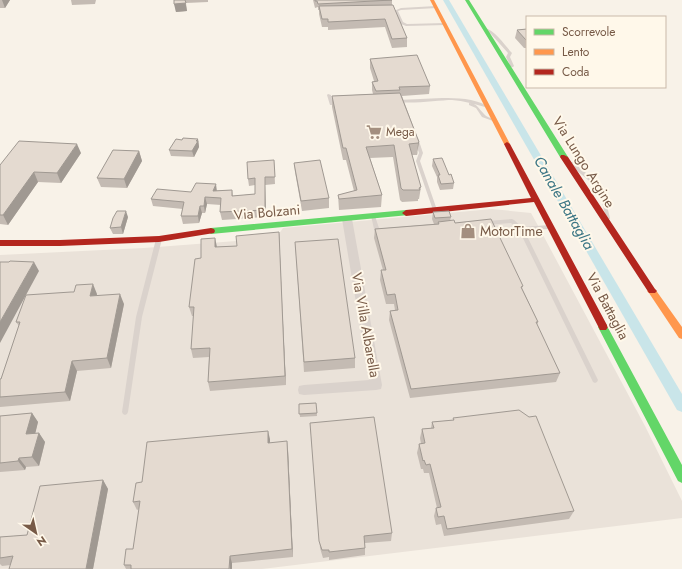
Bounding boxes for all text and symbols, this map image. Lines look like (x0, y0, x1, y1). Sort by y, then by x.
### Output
legend (526, 16, 666, 88)
text: Scorrevole (562, 23, 616, 41)
text: Lento (562, 43, 590, 61)
text: Coda (562, 63, 590, 81)
street label: Via Lungo Argine (548, 112, 620, 212)
supermarket icon: Mega (365, 123, 383, 141)
place label: Mega (386, 123, 415, 141)
water label: Canale Battaglia (528, 152, 600, 255)
street label: Via Bolzani (233, 199, 301, 225)
place label: MotorTime (480, 221, 543, 241)
shop icon: MotorTime (459, 222, 477, 240)
street label: Via Battaglia (582, 269, 634, 343)
street label: Via Villa Albarella (347, 271, 385, 379)
north arrow (16, 513, 56, 553)
text: N (33, 532, 50, 550)

